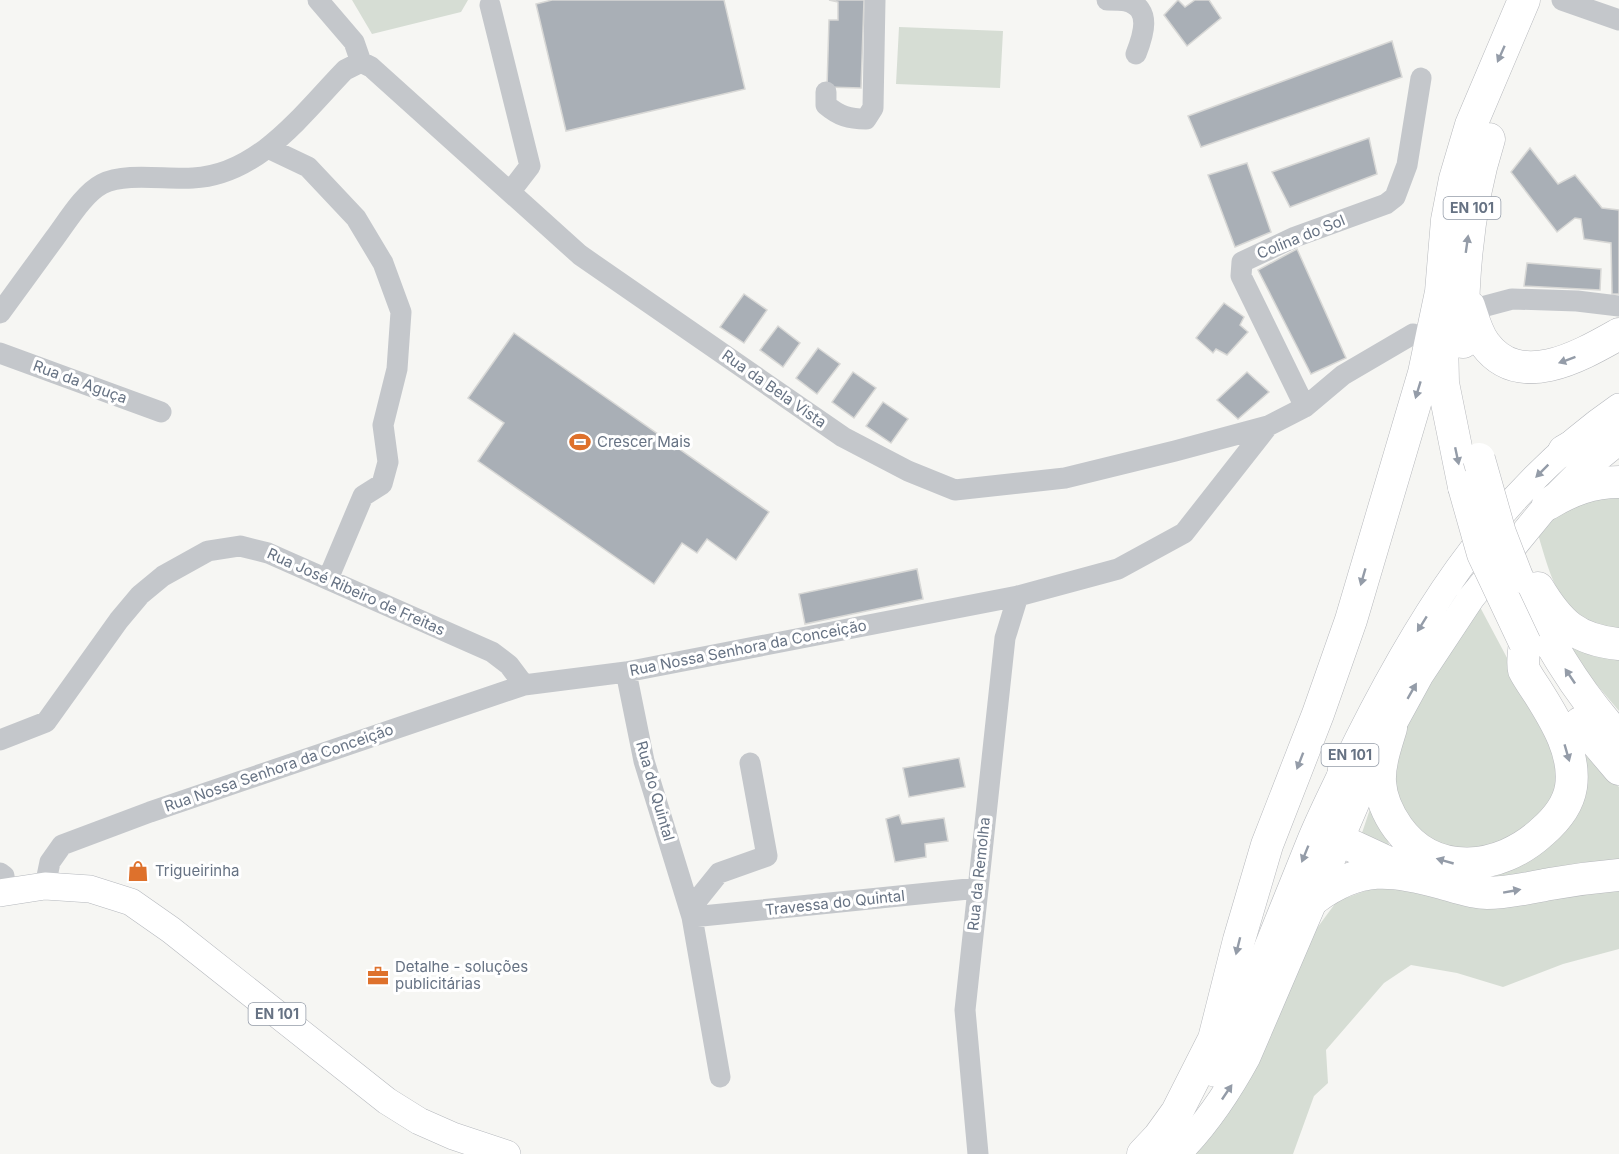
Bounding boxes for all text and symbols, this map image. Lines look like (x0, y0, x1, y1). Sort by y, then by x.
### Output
one-way arrow (1496, 45, 1505, 62)
road number: EN 101 (1444, 197, 1500, 219)
street label: Colina do Sol (1254, 210, 1348, 263)
one-way arrow (1462, 235, 1471, 254)
street label: Rua da Bela Vista (718, 345, 830, 432)
street label: Rua da Aguça (31, 356, 130, 407)
one-way arrow (1558, 356, 1576, 366)
one-way arrow (1413, 381, 1422, 399)
sports icon: Crescer Mais (568, 430, 592, 454)
place label: Crescer Mais (597, 432, 691, 451)
one-way arrow (1453, 447, 1462, 466)
one-way arrow (1536, 464, 1550, 478)
street label: Rua José Ribeiro de Freitas (264, 544, 448, 639)
one-way arrow (1358, 568, 1368, 586)
street label: Rua Nossa Senhora da Conceição (628, 615, 868, 680)
one-way arrow (1417, 616, 1428, 632)
one-way arrow (1564, 668, 1576, 684)
one-way arrow (1406, 683, 1417, 699)
street label: Rua Nossa Senhora da Conceição (162, 719, 396, 816)
street label: Rua do Quintal (632, 739, 679, 843)
road number: EN 101 (1322, 744, 1378, 766)
one-way arrow (1563, 745, 1572, 763)
one-way arrow (1294, 753, 1304, 771)
street label: Rua da Remolha (963, 816, 994, 932)
one-way arrow (1300, 845, 1310, 863)
one-way arrow (1436, 856, 1454, 865)
shop icon: Trigueirinha (126, 859, 150, 883)
place label: Trigueirinha (155, 861, 239, 880)
street label: Travessa do Quintal (764, 886, 906, 919)
one-way arrow (1502, 886, 1521, 895)
one-way arrow (1232, 937, 1242, 955)
place label: Detalhe - soluções publicitárias (395, 957, 528, 993)
office icon: Detalhe - soluções publicitárias (366, 964, 390, 988)
road number: EN 101 (248, 1003, 306, 1025)
one-way arrow (1221, 1084, 1232, 1100)

